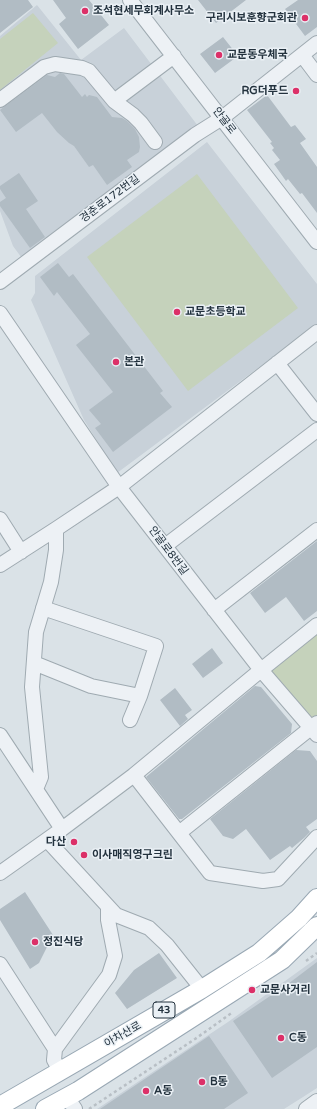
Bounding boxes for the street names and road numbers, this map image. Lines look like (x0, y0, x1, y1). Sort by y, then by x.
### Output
street label: 안골로 (209, 105, 239, 137)
street label: 경춘로172번길 (78, 172, 142, 226)
street label: 안골로8번길 (145, 524, 191, 578)
road number: 43 (153, 1002, 175, 1018)
street label: 아차산로 (102, 1019, 144, 1051)

